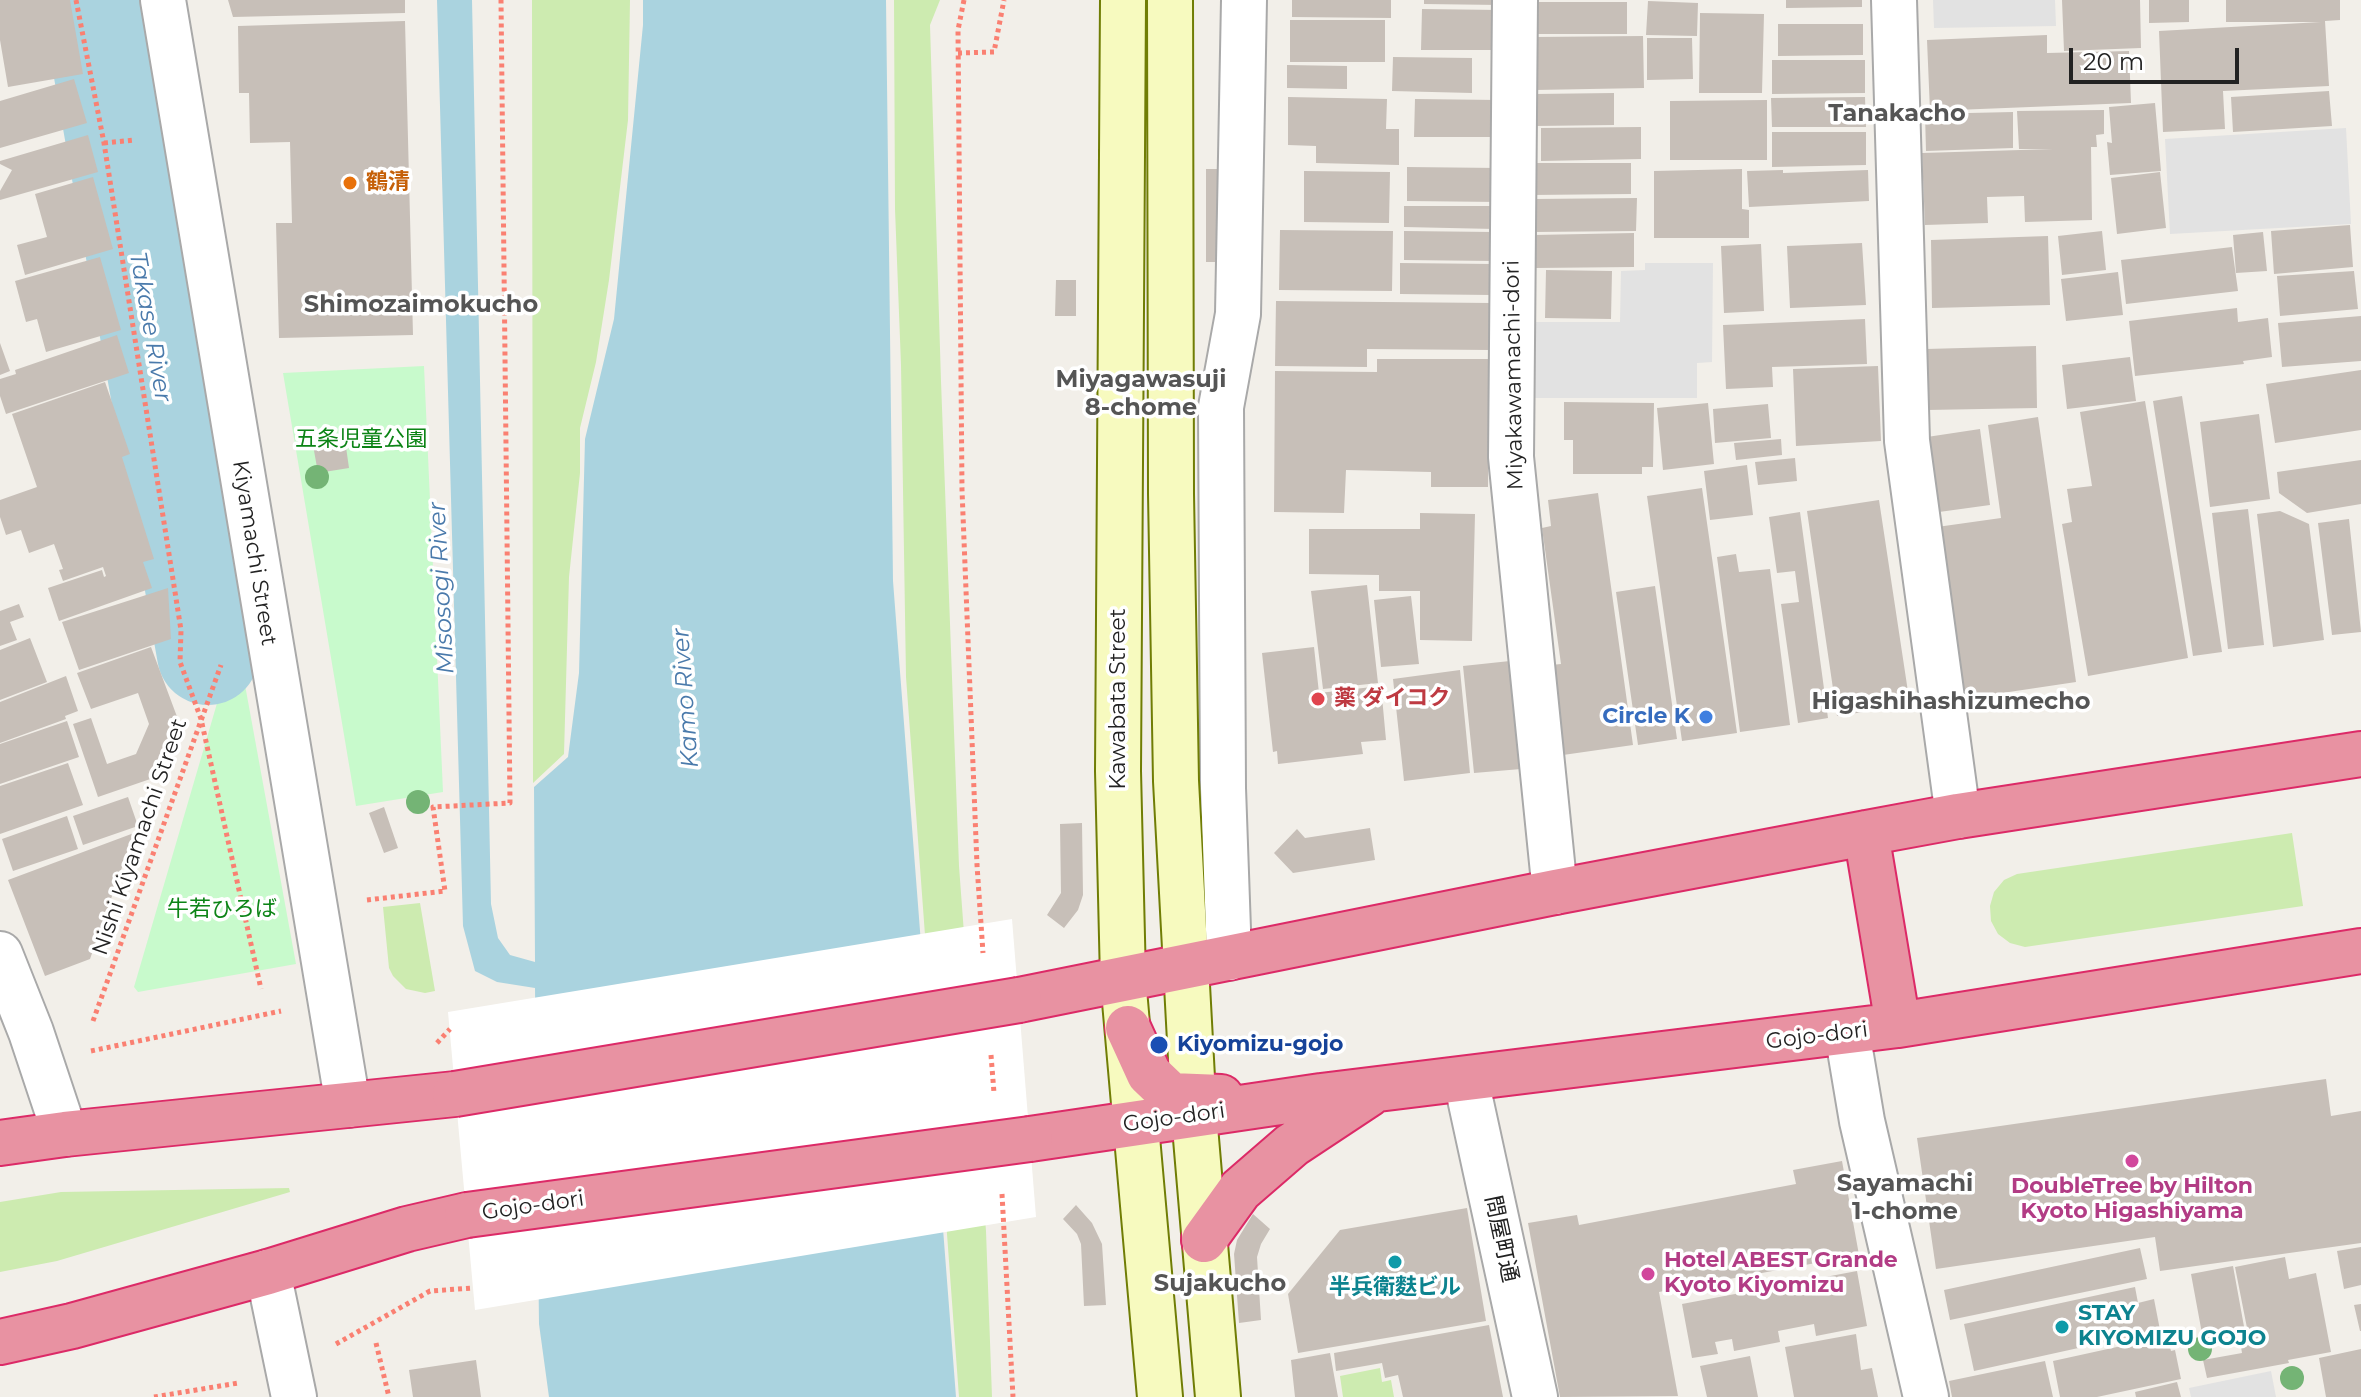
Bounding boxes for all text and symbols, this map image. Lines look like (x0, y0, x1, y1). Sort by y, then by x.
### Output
scale bar (2073, 32, 2243, 82)
text: 20 m (2083, 47, 2144, 76)
district label: Tanakacho (1828, 100, 1966, 128)
place label: 鶴清 (366, 170, 410, 196)
marker: 鶴清 (341, 174, 359, 192)
water label: Takase River (123, 250, 177, 404)
street label: Miyakawamachi-dori (1499, 260, 1529, 490)
district label: Shimozaimokucho (304, 291, 538, 319)
district label: Miyagawasuji 8-chome (1056, 366, 1226, 422)
park label: 五条児童公園 (295, 427, 427, 453)
street label: Kiyamachi Street (226, 458, 282, 648)
water label: Misosogi River (423, 501, 461, 675)
street label: Kawabata Street (1106, 608, 1132, 790)
water label: Kamo River (667, 627, 705, 769)
place label: 薬 ダイコク (1334, 686, 1450, 712)
district label: Higashihashizumecho (1811, 688, 2091, 716)
marker: 薬 ダイコク (1309, 690, 1327, 708)
place label: Circle K (1602, 704, 1690, 730)
marker: Circle K (1697, 708, 1715, 726)
street label: Nishi Kiyamachi Street (87, 715, 193, 959)
park label: 牛若ひろば (167, 897, 277, 923)
street label: Gojo-dori (1764, 1017, 1870, 1055)
place label: Kiyomizu-gojo (1177, 1032, 1343, 1058)
marker: Kiyomizu-gojo (1148, 1034, 1170, 1056)
street label: Gojo-dori (1121, 1098, 1227, 1138)
marker: DoubleTree by Hilton Kyoto Higashiyama (2123, 1152, 2141, 1170)
district label: Sayamachi 1-chome (1837, 1170, 1973, 1226)
place label: DoubleTree by Hilton Kyoto Higashiyama (2011, 1174, 2253, 1226)
street label: Gojo-dori (480, 1186, 586, 1226)
street label: 問屋町通 (1479, 1193, 1523, 1285)
place label: Hotel ABEST Grande Kyoto Kiyomizu (1664, 1248, 1898, 1300)
marker: 半兵衛麩ビル (1386, 1253, 1404, 1271)
marker: Hotel ABEST Grande Kyoto Kiyomizu (1639, 1265, 1657, 1283)
district label: Sujakucho (1154, 1270, 1286, 1298)
place label: 半兵衛麩ビル (1329, 1275, 1461, 1301)
place label: STAY KIYOMIZU GOJO (2078, 1301, 2266, 1352)
marker: STAY KIYOMIZU GOJO (2053, 1318, 2071, 1336)

